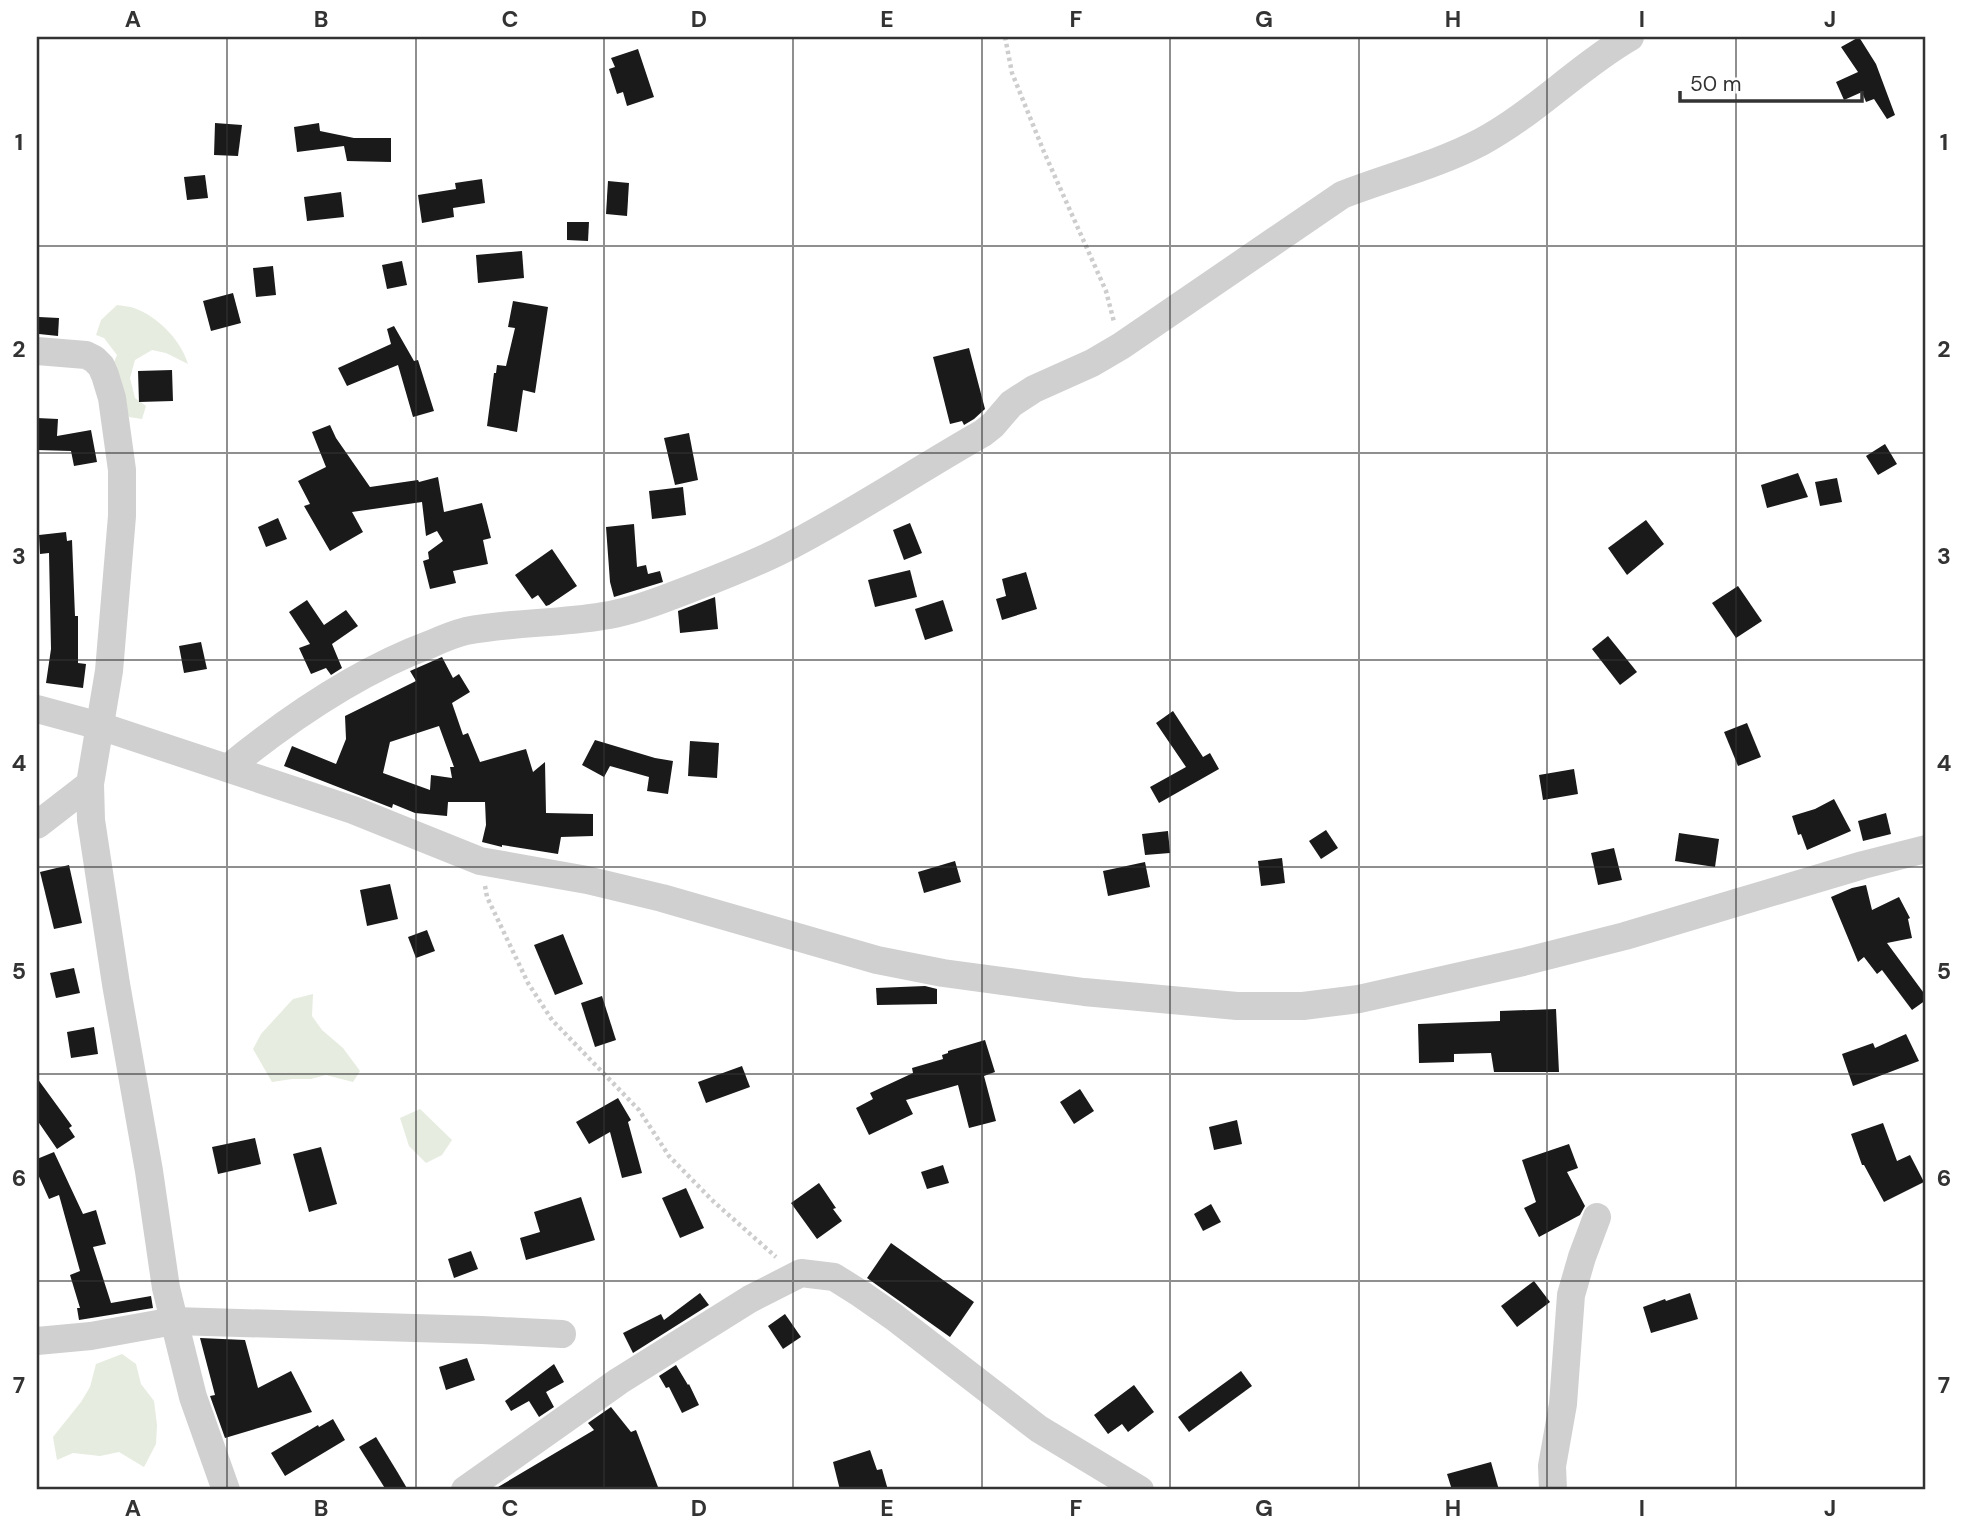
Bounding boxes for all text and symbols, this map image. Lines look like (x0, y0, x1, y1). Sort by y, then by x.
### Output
text: A (125, 4, 141, 34)
text: B (314, 4, 328, 34)
text: C (502, 4, 518, 34)
text: D (691, 4, 707, 34)
text: E (880, 4, 894, 34)
text: F (1070, 4, 1083, 34)
text: G (1255, 4, 1273, 34)
text: H (1445, 4, 1461, 34)
text: I (1639, 4, 1645, 34)
text: J (1824, 4, 1836, 34)
scale bar (1680, 60, 1862, 104)
text: 50 m (1690, 70, 1741, 98)
text: 1 (15, 127, 23, 157)
text: 1 (1940, 127, 1948, 157)
text: 2 (12, 334, 26, 364)
text: 2 (1937, 334, 1951, 364)
text: 3 (12, 541, 26, 571)
text: 3 (1937, 541, 1951, 571)
text: 4 (12, 748, 27, 778)
text: 4 (1937, 748, 1952, 778)
text: 5 (12, 956, 26, 986)
text: 5 (1937, 956, 1951, 986)
text: 6 (12, 1163, 26, 1193)
text: 6 (1937, 1163, 1951, 1193)
text: 7 (13, 1370, 25, 1400)
text: 7 (1938, 1370, 1950, 1400)
text: A (125, 1493, 141, 1523)
text: B (314, 1493, 328, 1523)
text: C (502, 1493, 518, 1523)
text: D (691, 1493, 707, 1523)
text: E (880, 1493, 894, 1523)
text: F (1070, 1493, 1083, 1523)
text: G (1255, 1493, 1273, 1523)
text: H (1445, 1493, 1461, 1523)
text: I (1639, 1493, 1645, 1523)
text: J (1824, 1493, 1836, 1523)

